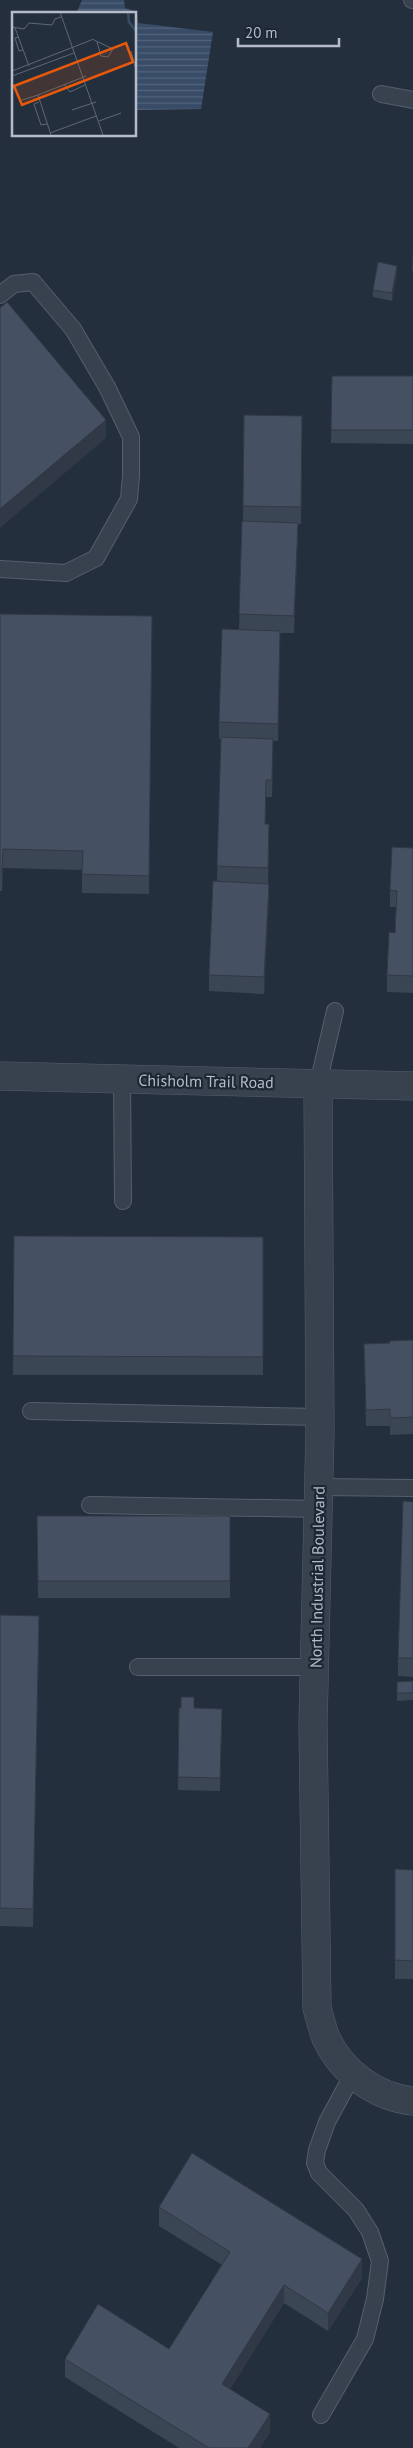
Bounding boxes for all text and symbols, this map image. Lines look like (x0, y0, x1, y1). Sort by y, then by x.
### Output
inset map (12, 12, 136, 136)
scale bar (238, 15, 339, 47)
text: 20 m (245, 23, 278, 42)
street label: Chisholm Trail Road (138, 1070, 274, 1092)
street label: North Industrial Boulevard (305, 1486, 329, 1668)

